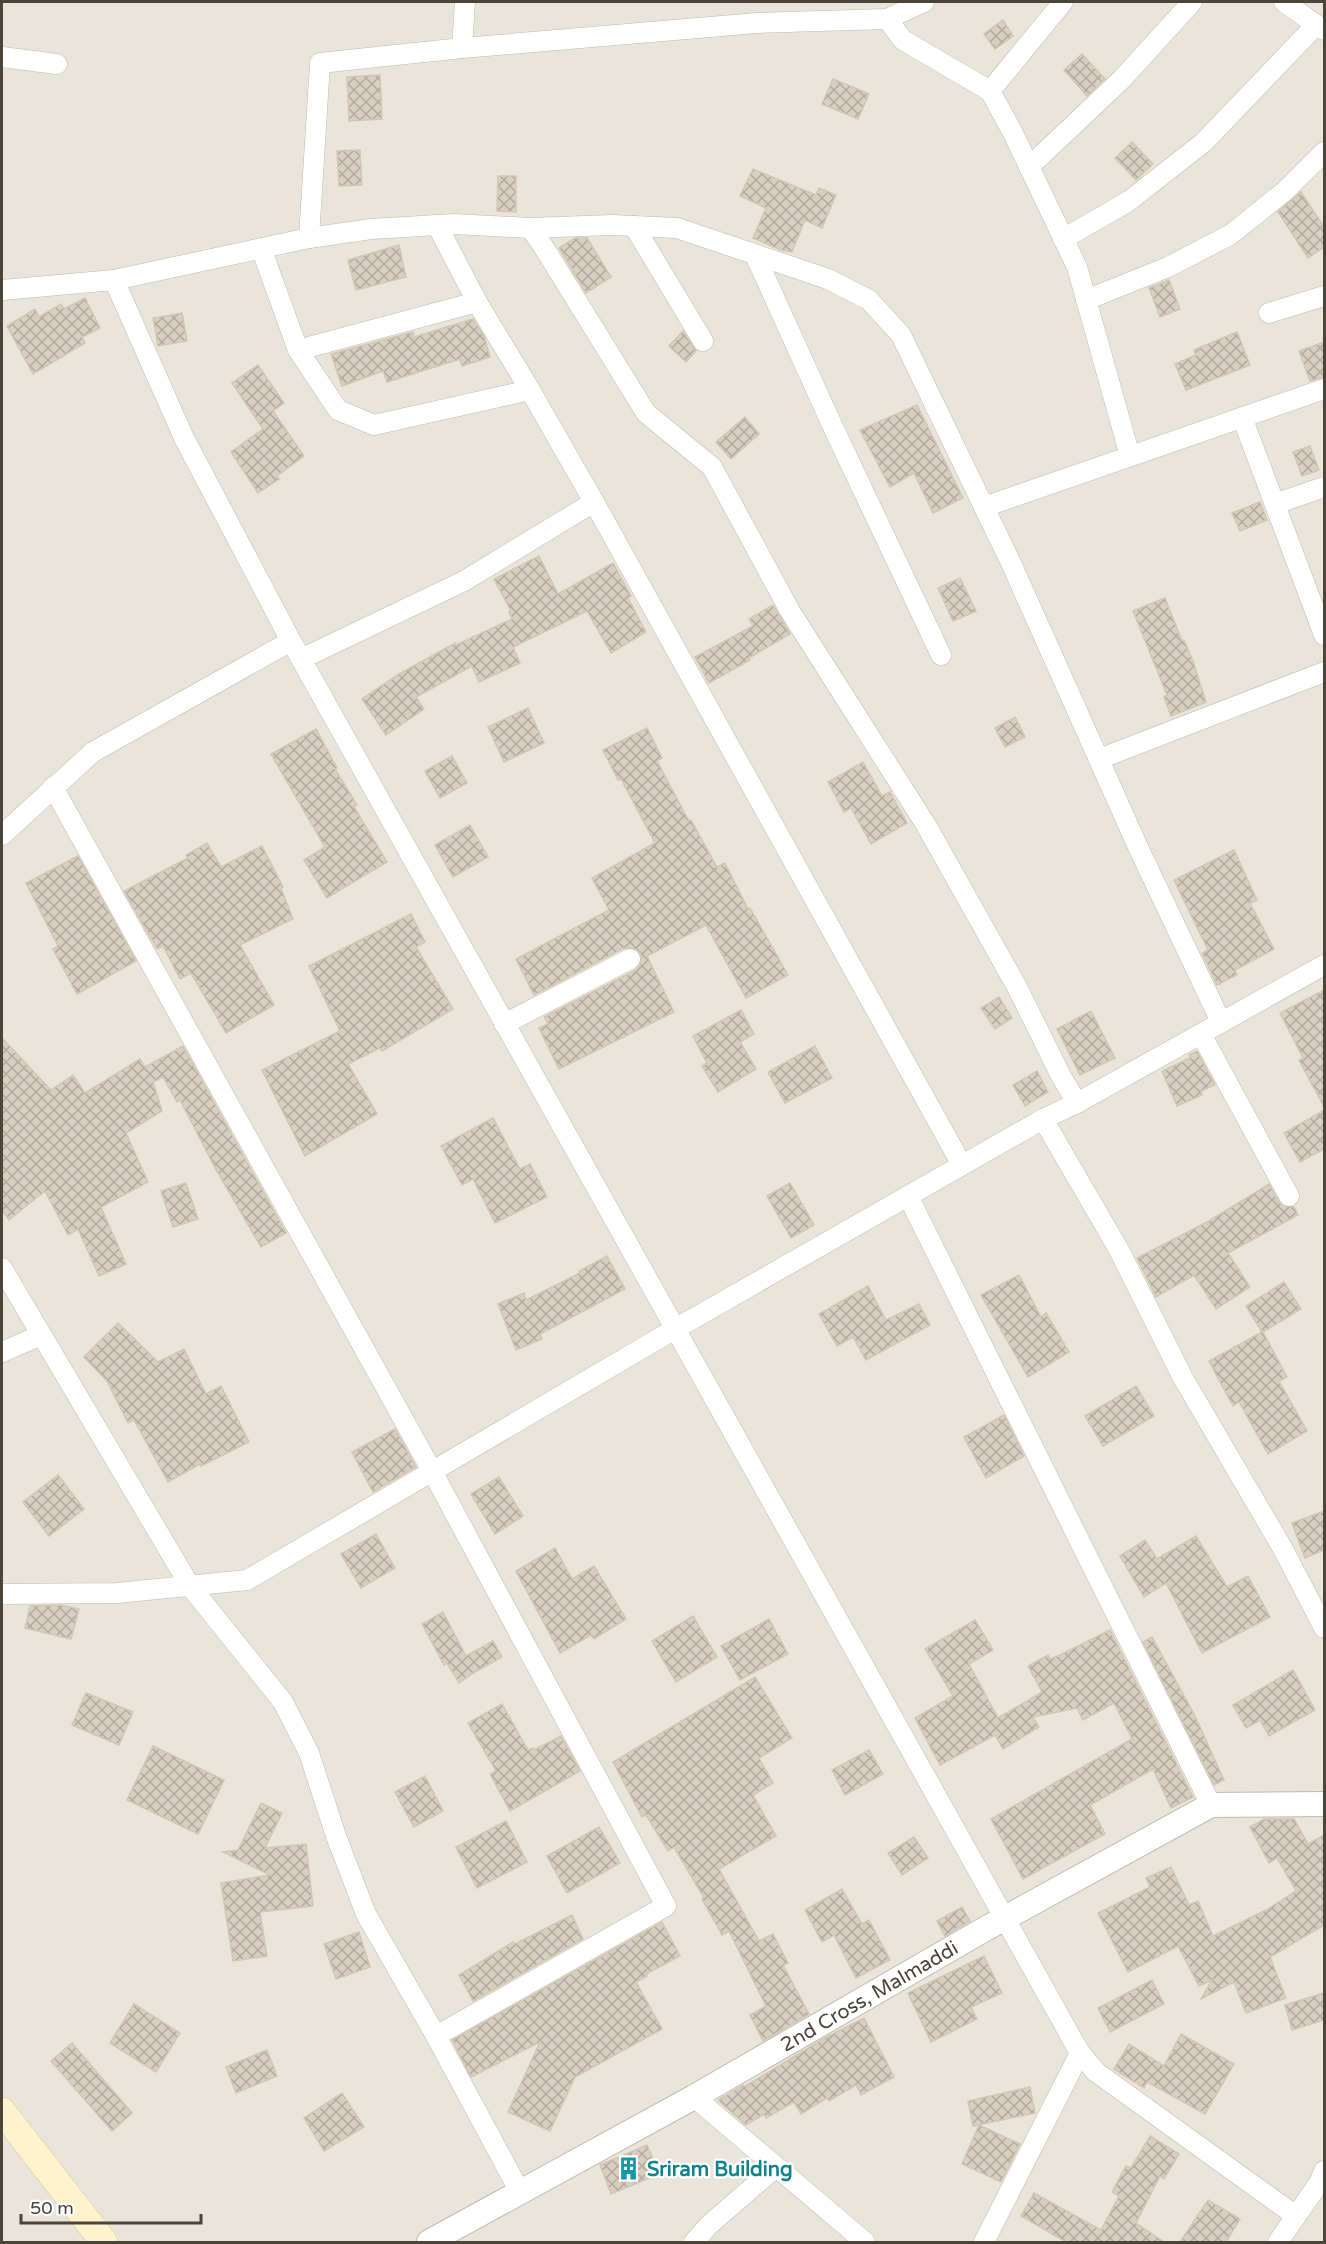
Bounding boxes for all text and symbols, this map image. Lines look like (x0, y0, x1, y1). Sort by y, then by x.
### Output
street label: 2nd Cross, Malmaddi (777, 1936, 962, 2057)
building icon: Sriram Building (616, 2156, 642, 2182)
place label: Sriram Building (647, 2158, 793, 2182)
scale bar (21, 2187, 201, 2225)
text: 50 m (30, 2197, 74, 2219)

